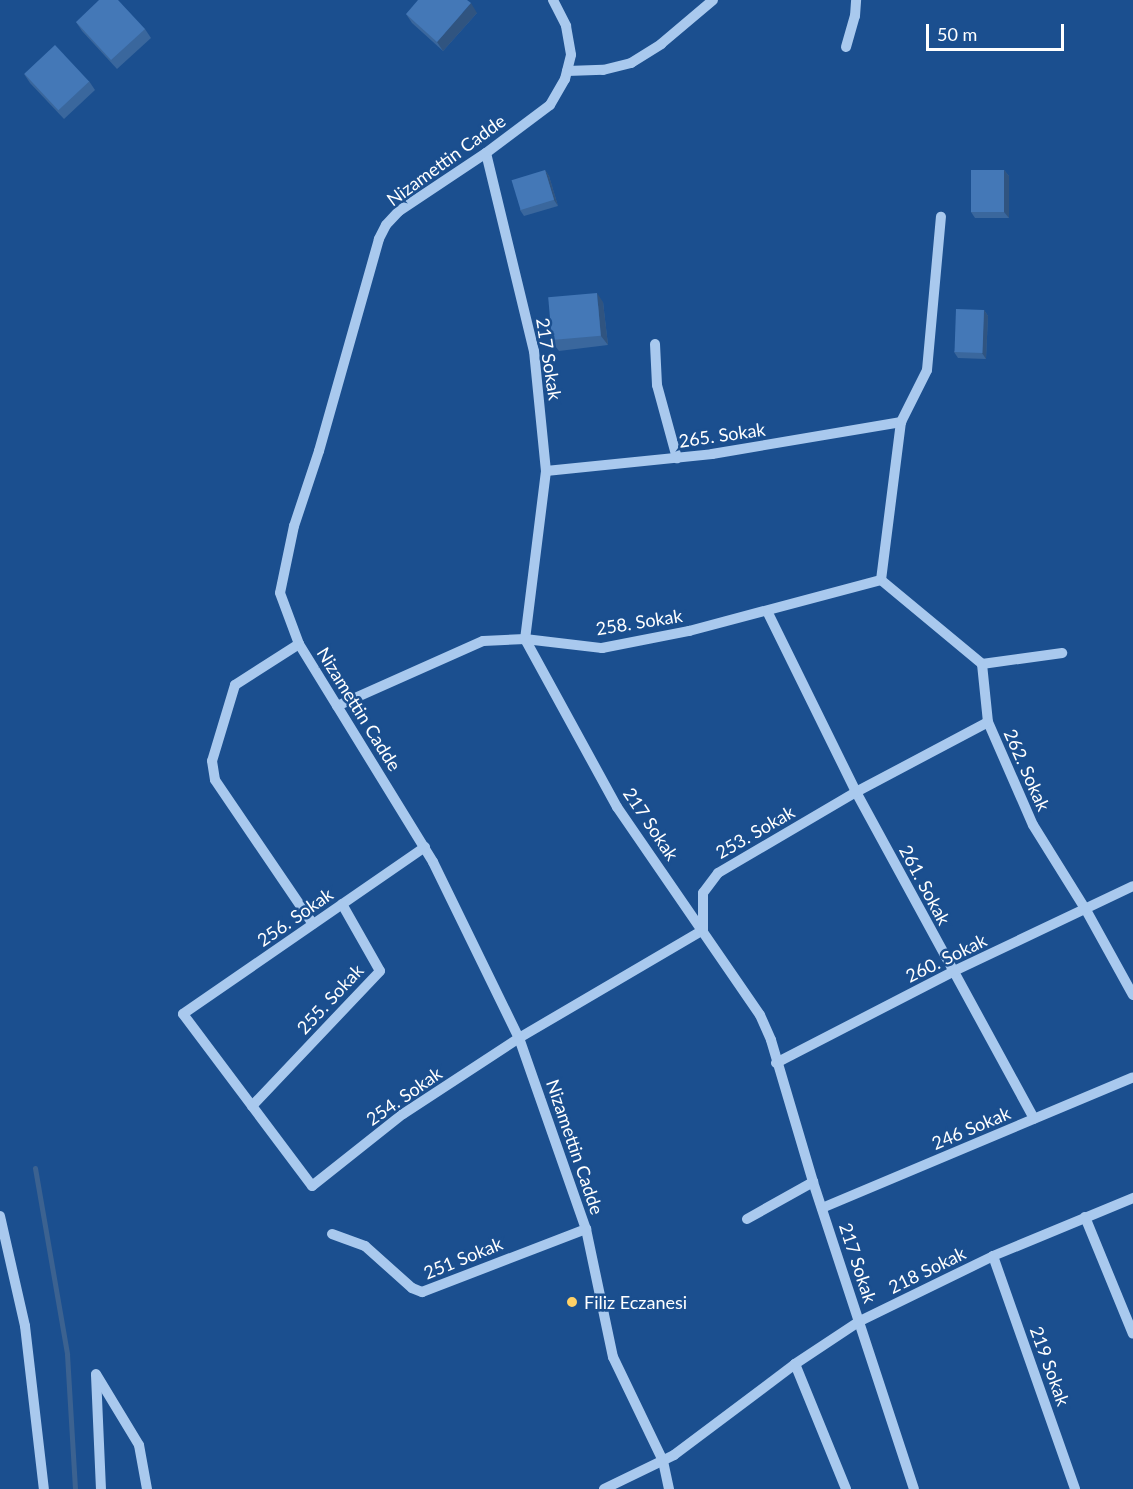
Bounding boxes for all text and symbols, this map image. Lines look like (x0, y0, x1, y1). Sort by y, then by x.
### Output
scale bar (929, 12, 1067, 50)
text: 50 m (937, 23, 977, 45)
street label: Nizamettin Cadde (382, 110, 510, 210)
street label: 217 Sokak (532, 316, 566, 402)
street label: 265. Sokak (677, 418, 767, 452)
street label: 258. Sokak (594, 605, 684, 639)
street label: Nizamettin Cadde (312, 643, 406, 775)
street label: 262. Sokak (999, 726, 1055, 814)
street label: 217 Sokak (619, 784, 683, 864)
street label: 253. Sokak (712, 801, 798, 863)
street label: 261. Sokak (895, 841, 955, 929)
street label: 256. Sokak (253, 883, 337, 951)
street label: 260. Sokak (902, 929, 990, 987)
street label: 255. Sokak (292, 960, 368, 1038)
street label: 254. Sokak (362, 1062, 446, 1130)
street label: Nizamettin Cadde (542, 1077, 608, 1217)
street label: 246 Sokak (929, 1102, 1013, 1154)
street label: 217 Sokak (835, 1220, 881, 1306)
street label: 251 Sokak (420, 1232, 506, 1284)
street label: 218 Sokak (885, 1242, 969, 1298)
place label: Filiz Eczanesi (584, 1291, 687, 1313)
marker: Filiz Eczanesi (565, 1295, 579, 1309)
street label: 219 Sokak (1026, 1323, 1074, 1409)

